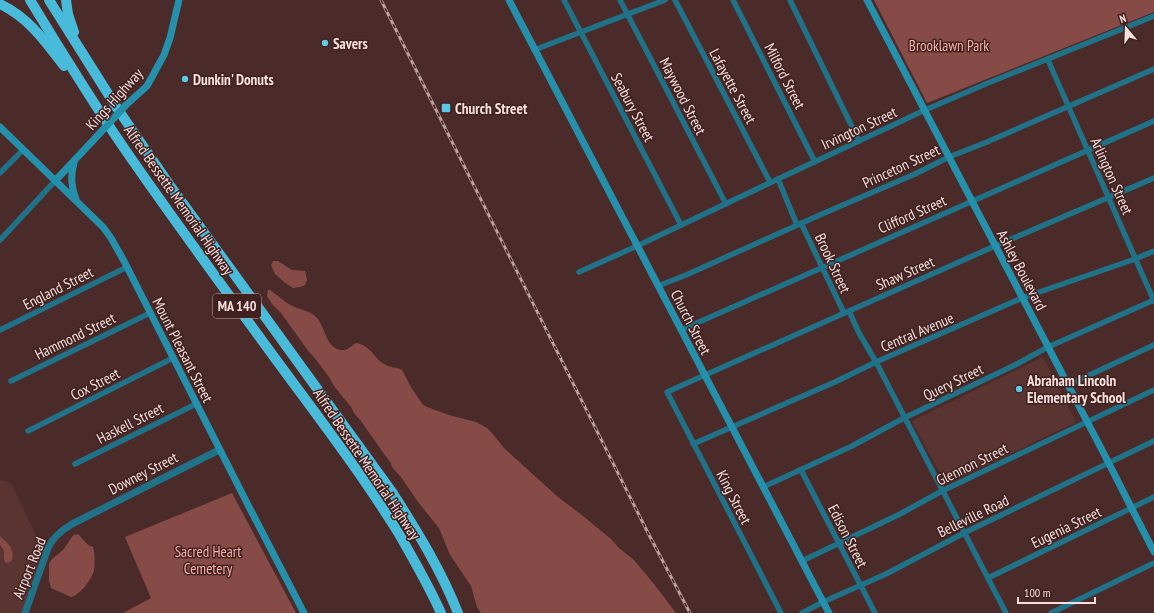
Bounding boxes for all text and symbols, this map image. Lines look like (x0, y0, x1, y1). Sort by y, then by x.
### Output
north arrow (1106, 8, 1146, 48)
text: N (1118, 11, 1128, 26)
place label: Savers (333, 34, 368, 53)
park label: Brooklawn Park (909, 36, 989, 55)
marker: Savers (320, 38, 330, 48)
street label: Milford Street (760, 40, 810, 112)
street label: Lafayette Street (705, 45, 761, 127)
street label: Maywood Street (656, 54, 710, 138)
street label: Kings Highway (81, 64, 147, 134)
street label: Seabury Street (607, 69, 659, 145)
place label: Dunkin' Donuts (193, 70, 274, 89)
marker: Dunkin' Donuts (180, 74, 190, 84)
place label: Church Street (455, 99, 528, 118)
marker: Church Street (440, 102, 452, 114)
street label: Irvington Street (818, 102, 900, 154)
street label: Alfred Bessette Memorial Highway (120, 121, 238, 279)
street label: Arlington Street (1087, 135, 1137, 217)
street label: Princeton Street (859, 140, 943, 192)
street label: Clifford Street (875, 191, 949, 237)
street label: Ashley Boulevard (993, 226, 1051, 314)
street label: Brook Street (811, 230, 855, 296)
street label: Shaw Street (873, 252, 937, 294)
street label: England Street (20, 262, 96, 314)
street label: Church Street (667, 286, 715, 358)
street label: Mount Pleasant Street (148, 294, 218, 406)
road number: MA 140 (213, 294, 261, 318)
street label: Hammond Street (32, 308, 118, 364)
street label: Central Avenue (878, 308, 956, 356)
street label: Query Street (920, 359, 986, 405)
street label: Cox Street (67, 364, 123, 404)
place label: Abraham Lincoln Elementary School (1026, 371, 1126, 407)
marker: Abraham Lincoln Elementary School (1014, 384, 1024, 394)
street label: Alfred Bessette Memorial Highway (309, 385, 425, 544)
street label: Haskell Street (94, 398, 166, 448)
street label: Glennon Street (933, 438, 1011, 490)
street label: Downey Street (105, 448, 181, 498)
street label: King Street (712, 467, 756, 527)
street label: Belleville Road (934, 491, 1012, 541)
street label: Edison Street (824, 501, 872, 571)
street label: Eugenia Street (1028, 502, 1104, 552)
street label: Airport Road (8, 534, 50, 602)
park label: Sacred Heart Cemetery (175, 542, 241, 578)
scale bar (1018, 579, 1095, 605)
text: 100 m (1024, 585, 1051, 600)

